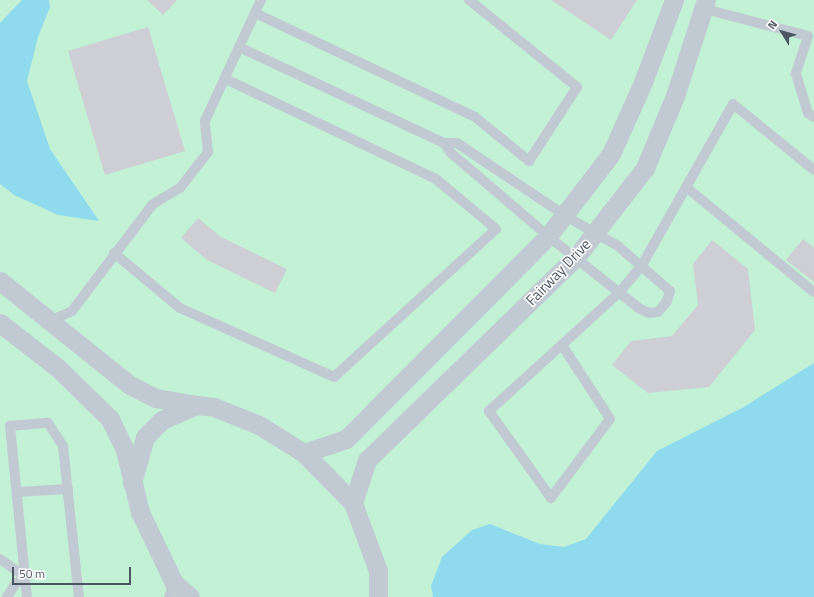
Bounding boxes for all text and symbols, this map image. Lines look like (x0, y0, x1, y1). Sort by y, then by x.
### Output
north arrow (762, 12, 802, 52)
text: N (764, 17, 781, 33)
street label: Fairway Drive (522, 235, 594, 309)
scale bar (14, 559, 133, 585)
text: 50 m (19, 564, 45, 583)

